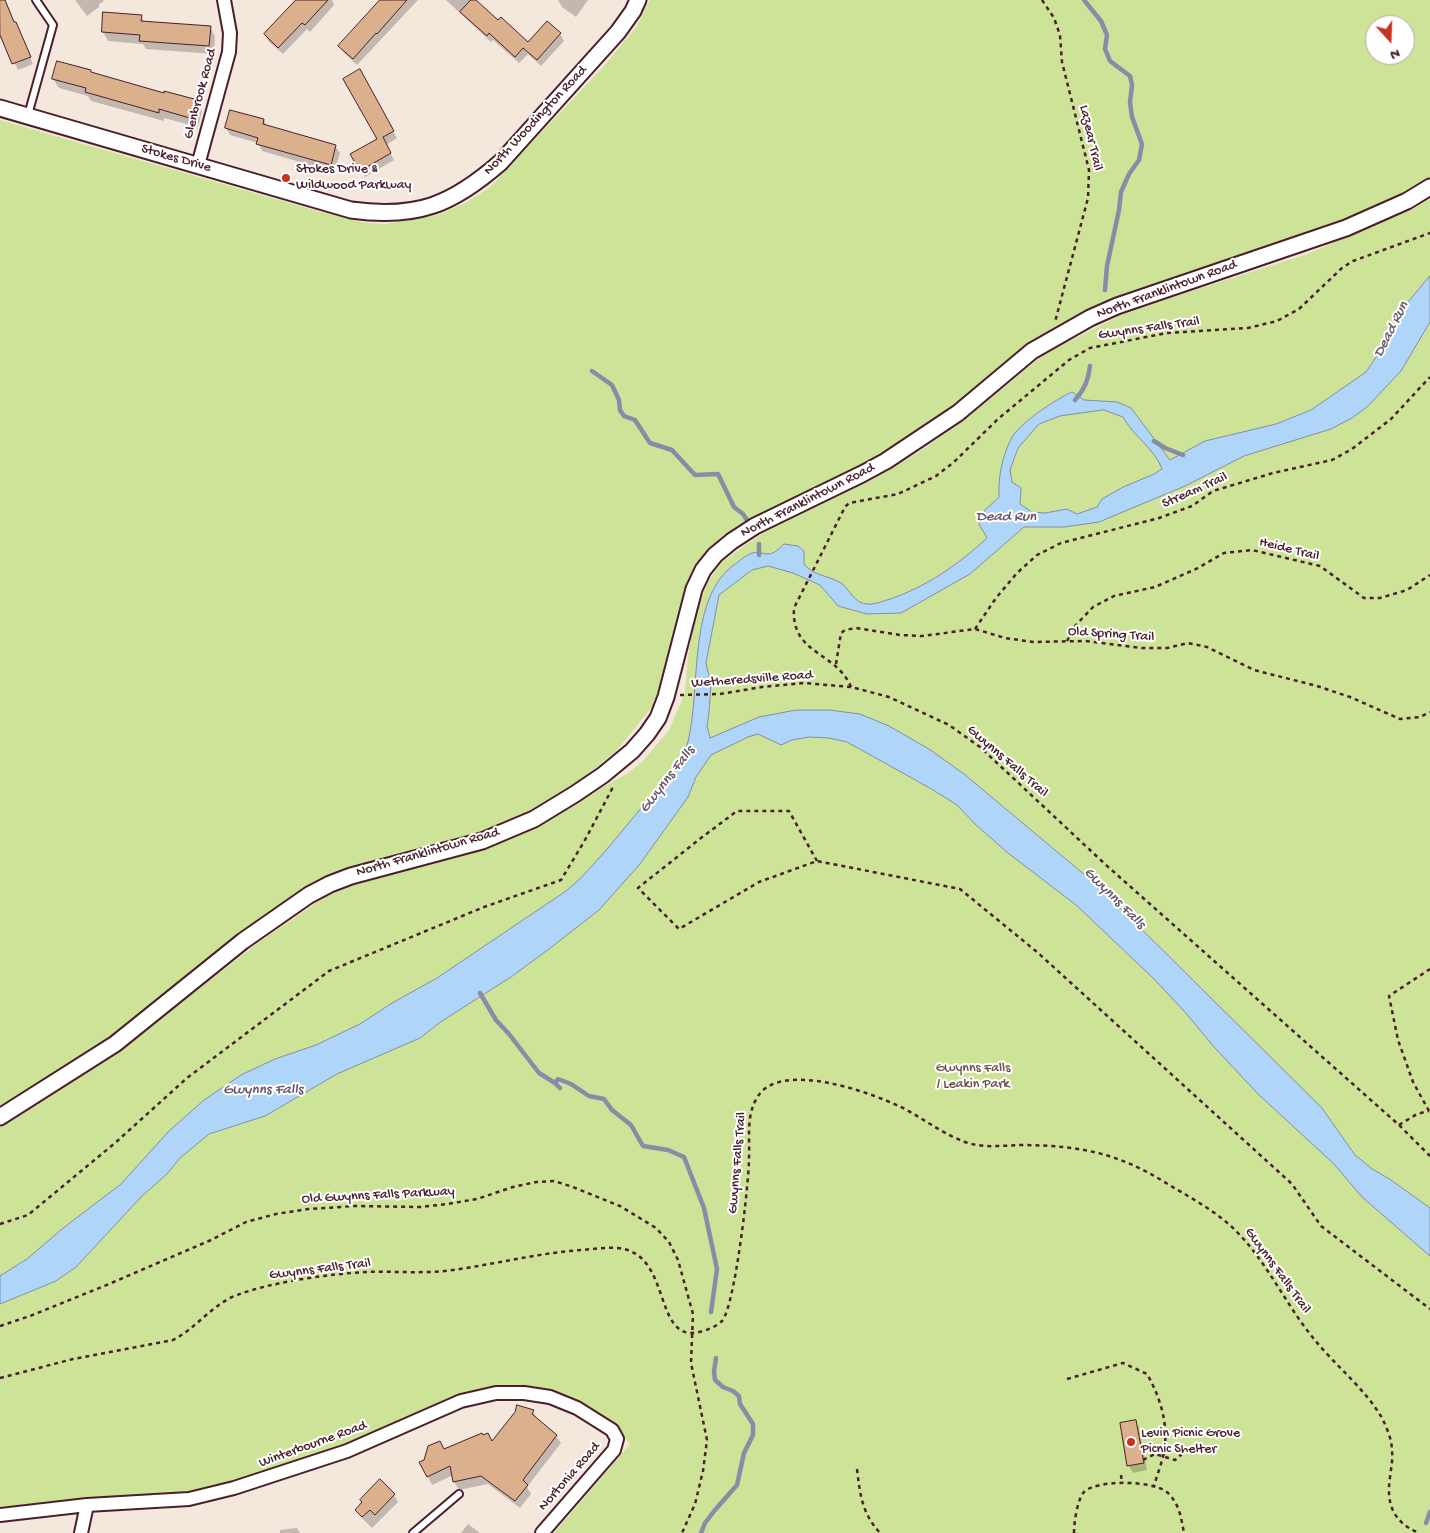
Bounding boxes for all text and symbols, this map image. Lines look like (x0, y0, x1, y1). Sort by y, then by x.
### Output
north arrow (1365, 15, 1415, 65)
text: N (1388, 44, 1402, 63)
street label: Glenbrook Road (181, 47, 221, 141)
street label: North Woodington Road (481, 63, 591, 179)
street label: Lazear Trail (1074, 104, 1106, 172)
street label: Stokes Drive (139, 141, 213, 177)
place label: Stokes Drive & Wildwood Parkway (296, 162, 411, 194)
marker: Stokes Drive & Wildwood Parkway (280, 172, 292, 184)
street label: North Franklintown Road (1095, 257, 1239, 323)
water label: Dead Run (1370, 299, 1414, 361)
street label: Gwynns Falls Trail (1097, 314, 1201, 344)
street label: North Franklintown Road (738, 460, 878, 542)
street label: Stream Trail (1160, 469, 1230, 513)
water label: Dead Run (976, 509, 1036, 527)
street label: Heide Trail (1257, 534, 1321, 566)
street label: Old Spring Trail (1067, 624, 1155, 646)
street label: Wetheredsville Road (691, 667, 813, 693)
street label: Gwynns Falls Trail (963, 722, 1051, 802)
water label: Gwynns Falls (636, 743, 700, 817)
street label: North Franklintown Road (355, 825, 501, 881)
water label: Gwynns Falls (1079, 864, 1149, 934)
park label: Gwynns Falls / Leakin Park (936, 1061, 1010, 1094)
water label: Gwynns Falls (223, 1082, 303, 1100)
street label: Gwynns Falls Trail (725, 1111, 751, 1215)
street label: Old Gwynns Falls Parkway (301, 1184, 455, 1208)
street label: Gwynns Falls Trail (1240, 1225, 1314, 1317)
street label: Gwynns Falls Trail (268, 1255, 372, 1285)
street label: Winterbourne Road (257, 1418, 369, 1472)
place label: Levin Picnic Grove Picnic Shelter (1141, 1426, 1240, 1458)
marker: Levin Picnic Grove Picnic Shelter (1125, 1436, 1137, 1448)
street label: Nortonia Road (536, 1439, 604, 1515)

